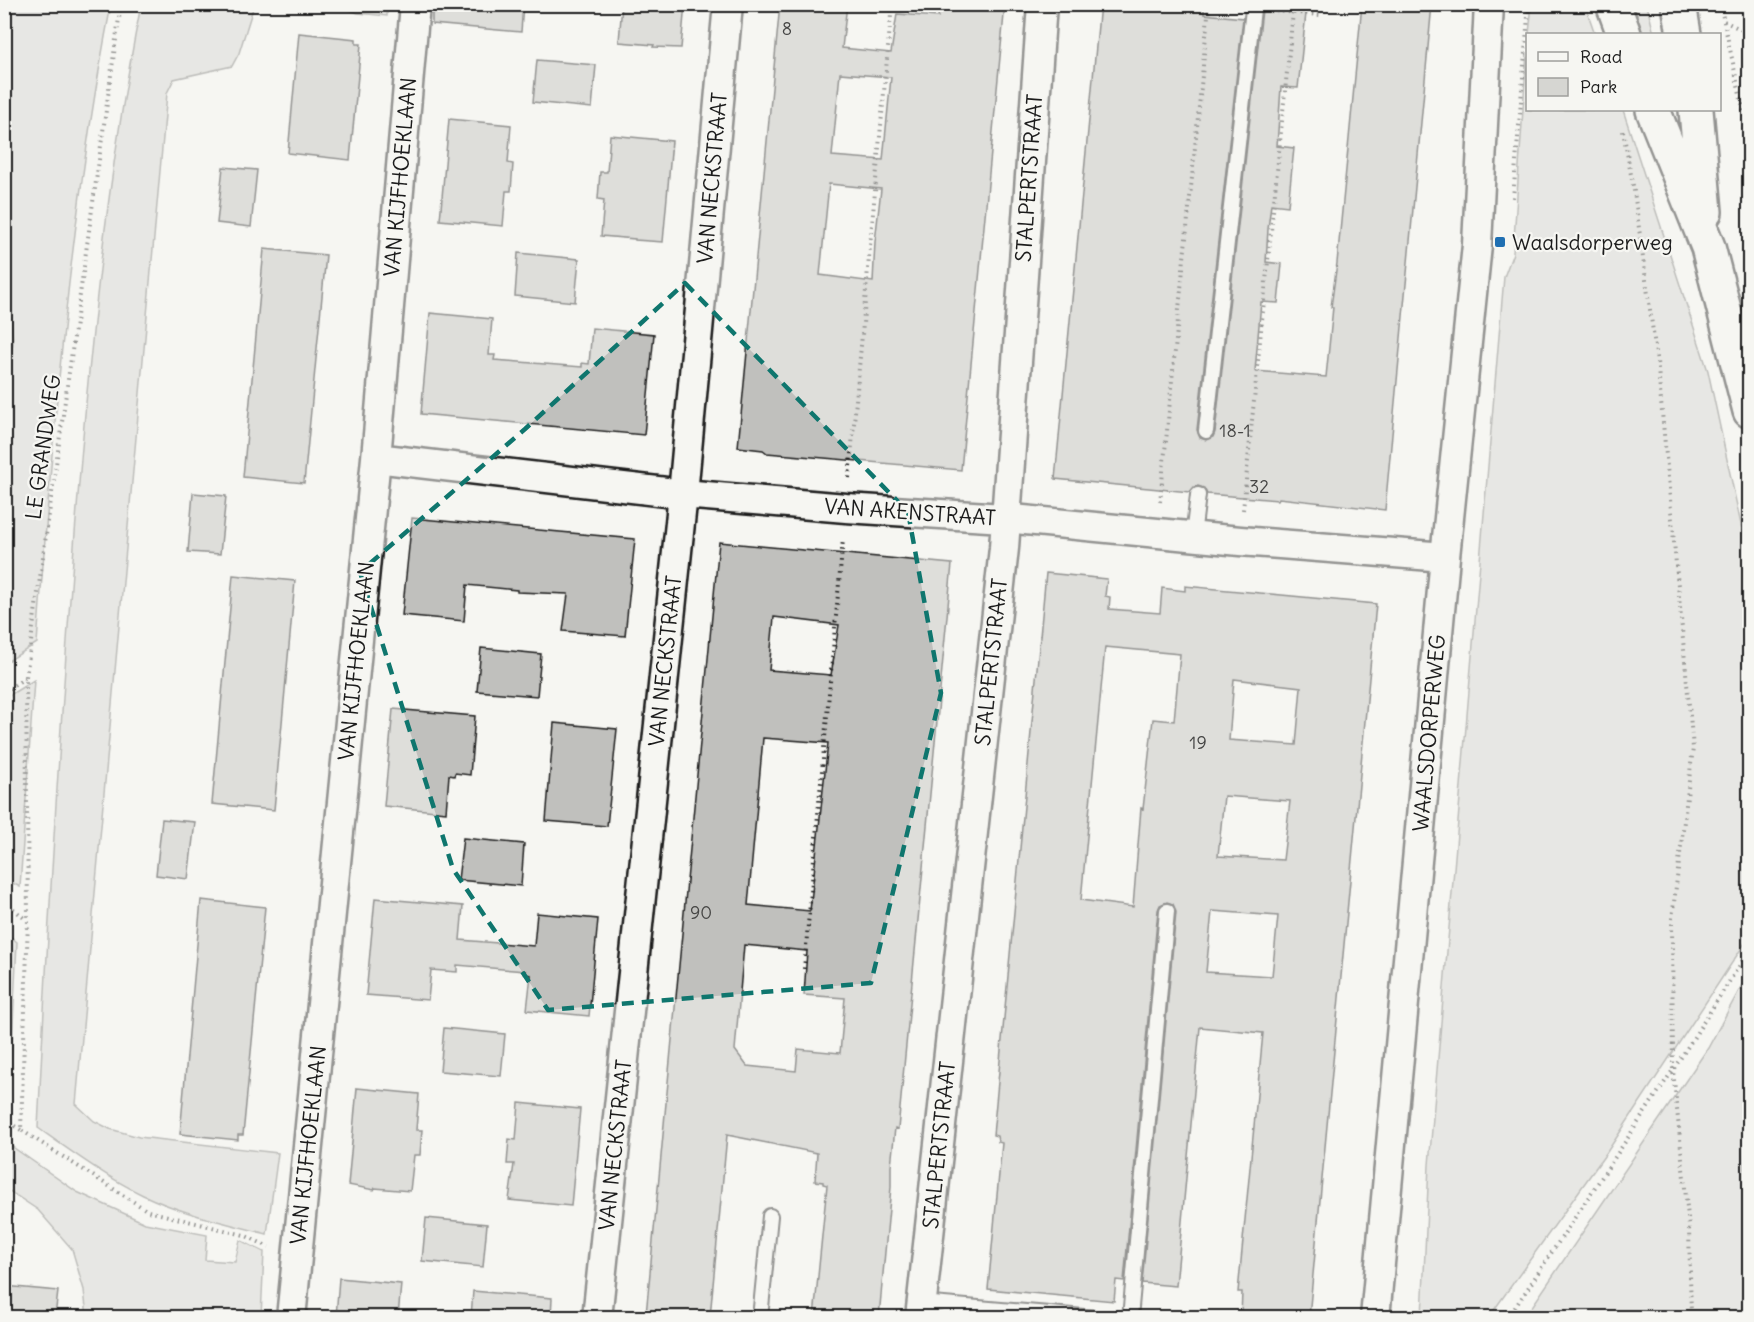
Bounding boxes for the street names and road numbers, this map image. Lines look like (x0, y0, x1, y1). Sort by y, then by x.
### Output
street label: VAN KIJFHOEKLAAN (378, 76, 422, 278)
street label: VAN NECKSTRAAT (691, 91, 733, 265)
street label: STALPERTSTRAAT (1010, 93, 1048, 263)
street label: LE GRANDWEG (19, 373, 67, 521)
street label: VAN AKENSTRAAT (823, 493, 997, 531)
street label: VAN KIJFHOEKLAAN (332, 560, 380, 762)
street label: VAN NECKSTRAAT (643, 574, 687, 748)
street label: STALPERTSTRAAT (969, 577, 1013, 747)
street label: WAALSDORPERWEG (1407, 633, 1451, 833)
street label: VAN KIJFHOEKLAAN (284, 1044, 332, 1246)
street label: VAN NECKSTRAAT (593, 1058, 637, 1232)
street label: STALPERTSTRAAT (917, 1060, 961, 1230)

